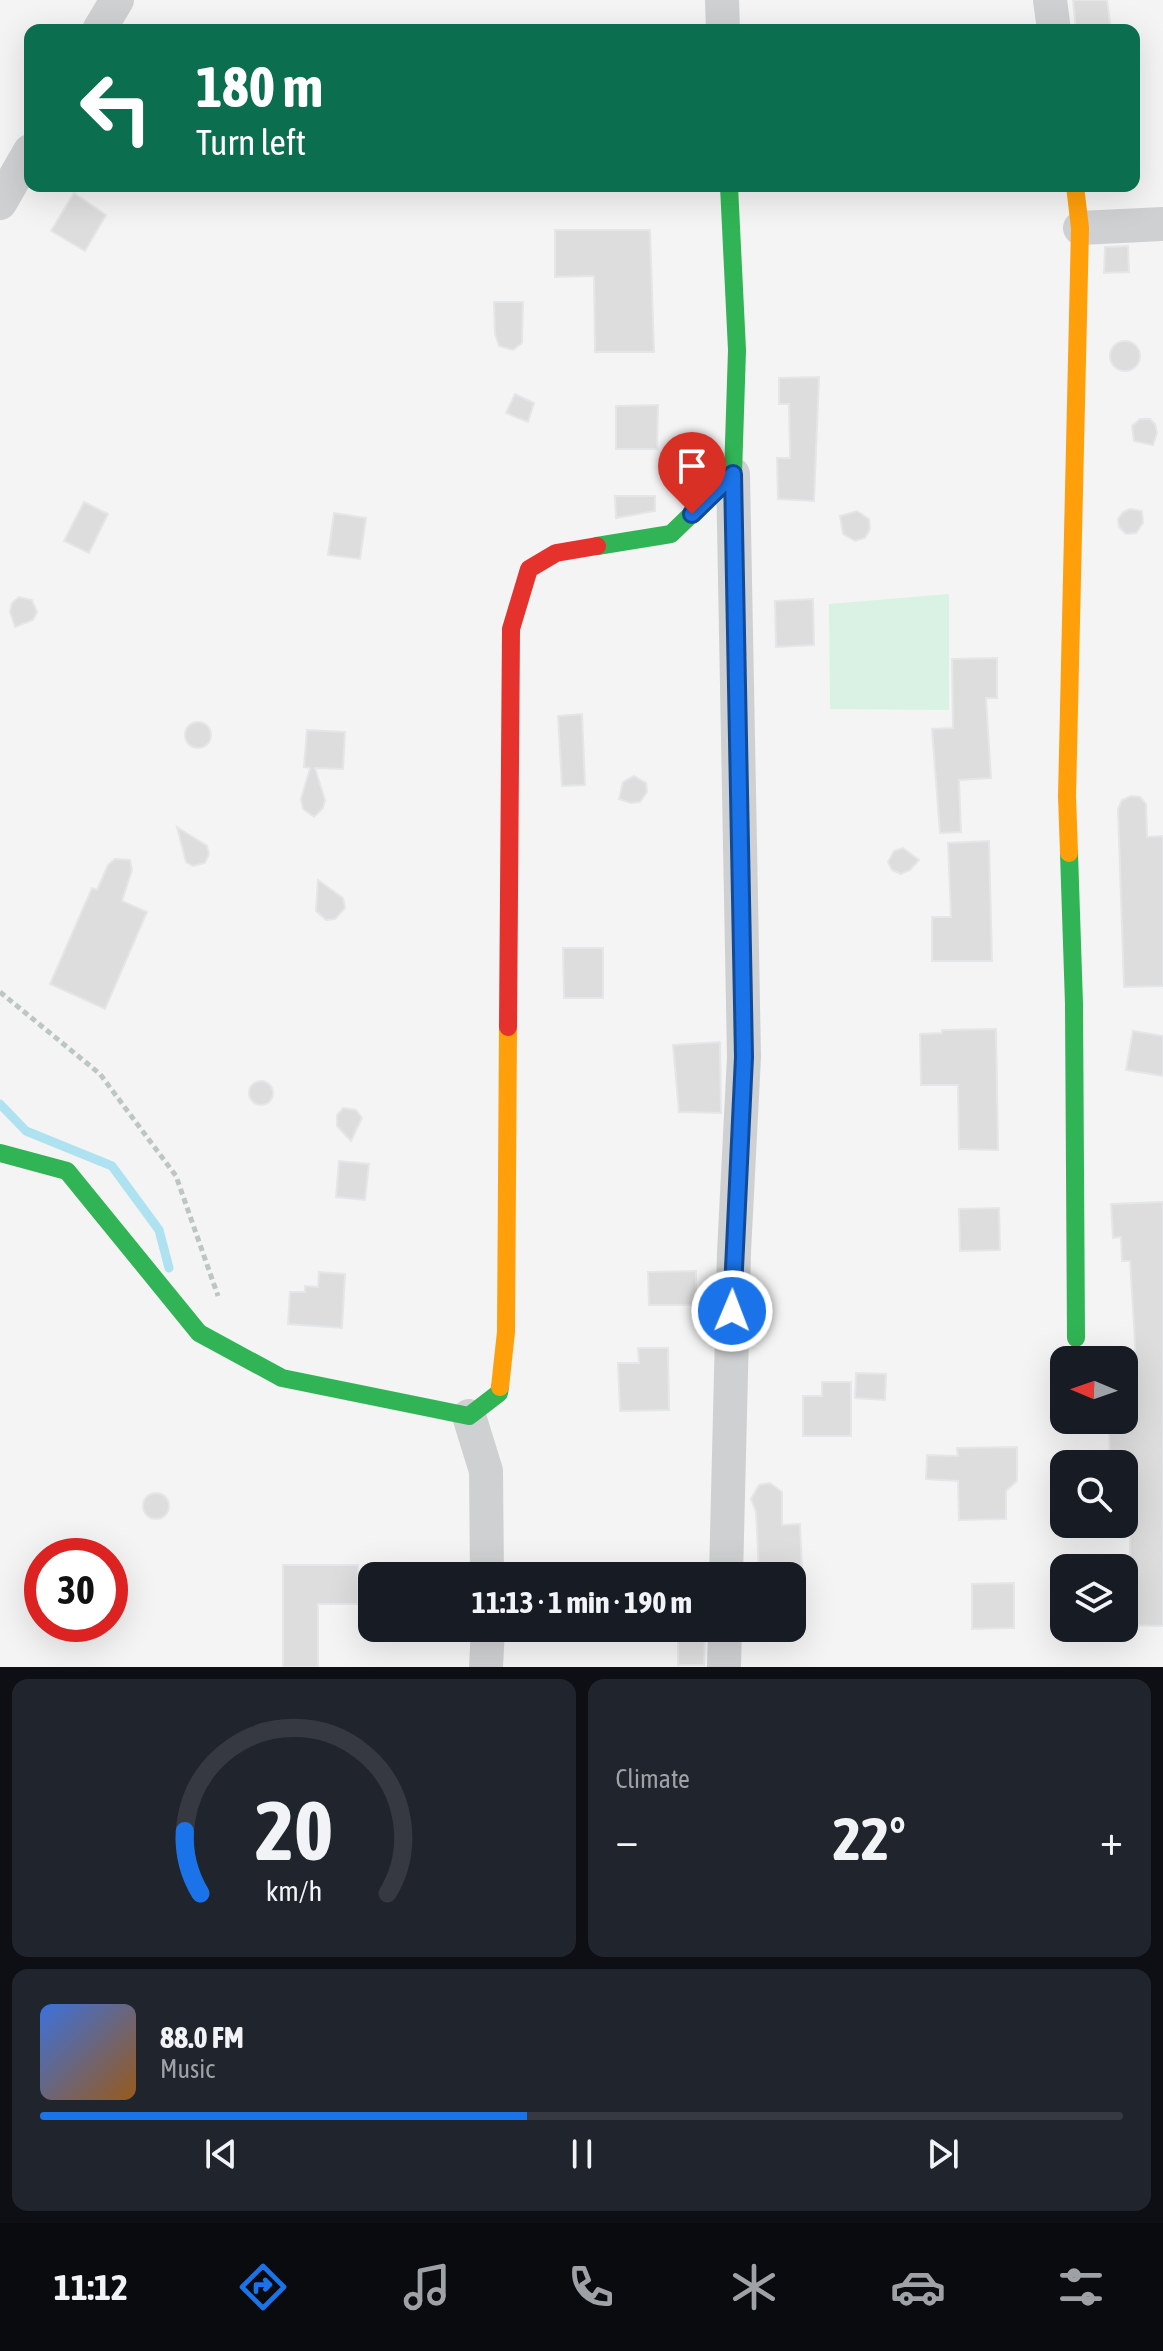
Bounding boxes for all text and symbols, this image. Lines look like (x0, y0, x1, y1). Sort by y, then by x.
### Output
text: 180 m (196, 55, 323, 119)
icon: left (64, 56, 168, 160)
text: Turn left (196, 121, 306, 163)
pin (658, 432, 726, 514)
icon: arrive (670, 444, 714, 488)
position arrow (690, 1269, 774, 1353)
north arrow (1050, 1346, 1138, 1434)
map controls (1050, 1346, 1138, 1642)
button: search (1050, 1450, 1138, 1538)
speed limit sign: 30 (24, 1538, 128, 1642)
button: layers (1050, 1554, 1138, 1642)
text: 11:13 · 1 min · 190 m (472, 1585, 692, 1619)
text: Climate (616, 1764, 690, 1794)
text: 20 (255, 1782, 333, 1878)
text: 22° (833, 1804, 906, 1873)
text: − (616, 1814, 638, 1864)
text: + (1100, 1814, 1123, 1864)
text: km/h (265, 1874, 322, 1907)
text: 88.0 FM (160, 2020, 244, 2054)
text: Music (160, 2054, 215, 2084)
icon: previous (199, 2132, 243, 2176)
icon: pause (560, 2132, 604, 2176)
icon: next (921, 2132, 965, 2176)
icon: directions (235, 2259, 291, 2315)
icon: music (399, 2259, 455, 2315)
icon: phone (563, 2259, 619, 2315)
icon: climate (726, 2259, 782, 2315)
icon: car (890, 2259, 946, 2315)
icon: filters (1053, 2259, 1109, 2315)
text: 11:12 (54, 2266, 128, 2308)

